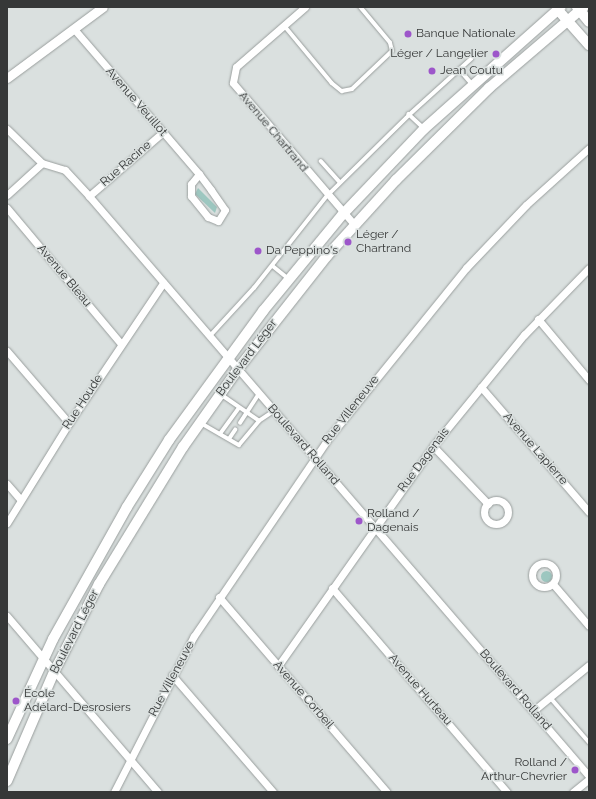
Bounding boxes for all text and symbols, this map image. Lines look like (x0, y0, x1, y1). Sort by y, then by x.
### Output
place label: Banque Nationale (416, 27, 515, 41)
marker: Banque Nationale (403, 29, 413, 39)
place label: Léger / Langelier (390, 47, 488, 61)
marker: Léger / Langelier (491, 49, 501, 59)
street label: Avenue Veuillot (102, 64, 170, 140)
place label: Jean Coutu (440, 64, 503, 78)
marker: Jean Coutu (427, 66, 437, 76)
street label: Avenue Chartrand (235, 89, 311, 175)
street label: Rue Racine (98, 138, 154, 190)
place label: Léger / Chartrand (356, 228, 411, 256)
marker: Léger / Chartrand (343, 237, 353, 247)
street label: Avenue Bleau (34, 242, 94, 310)
place label: Da Peppino's (266, 244, 338, 258)
marker: Da Peppino's (253, 246, 263, 256)
street label: Boulevard Léger (213, 317, 281, 399)
street label: Rue Houde (60, 372, 106, 432)
street label: Rue Villeneuve (320, 373, 382, 447)
street label: Boulevard Rolland (264, 402, 342, 488)
street label: Avenue Lapierre (500, 410, 570, 488)
street label: Rue Dagenais (395, 425, 453, 495)
place label: Rolland / Dagenais (367, 507, 420, 535)
marker: Rolland / Dagenais (354, 516, 364, 526)
street label: Boulevard Léger (48, 588, 102, 676)
street label: Rue Villeneuve (146, 639, 198, 719)
street label: Boulevard Rolland (476, 647, 554, 733)
street label: Avenue Hurteau (385, 651, 455, 729)
street label: Avenue Corbeil (270, 658, 336, 732)
place label: École Adélard-Desrosiers (24, 687, 131, 715)
marker: École Adélard-Desrosiers (11, 696, 21, 706)
place label: Rolland / Arthur-Chevrier (481, 756, 567, 784)
marker: Rolland / Arthur-Chevrier (570, 765, 580, 775)

